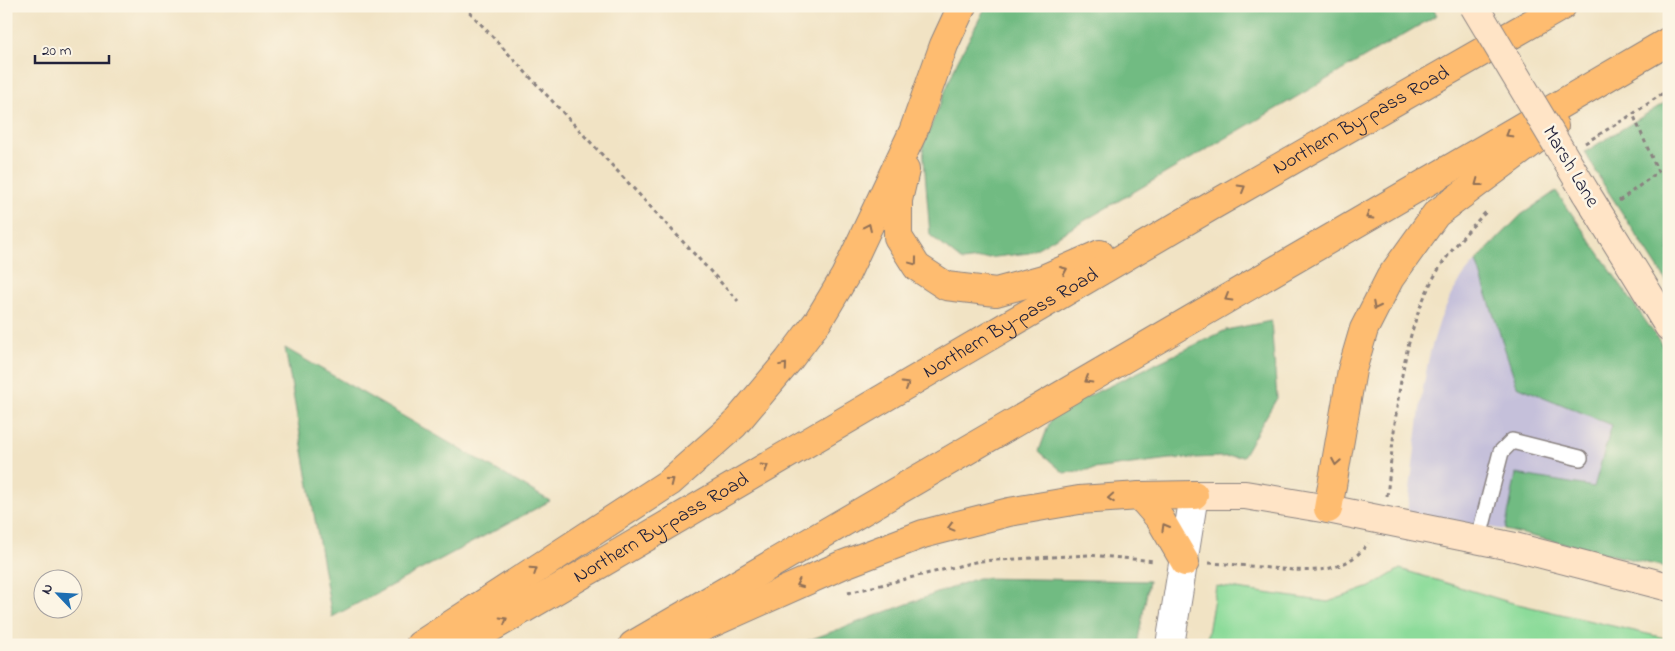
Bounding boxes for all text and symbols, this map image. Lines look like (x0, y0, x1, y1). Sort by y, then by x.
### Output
scale bar (35, 32, 109, 64)
text: 20 m (42, 40, 72, 62)
street label: Northern By-pass Road (1268, 59, 1455, 183)
street label: Marsh Lane (1534, 121, 1606, 213)
one-way arrow (1506, 128, 1515, 138)
one-way arrow (1475, 177, 1484, 185)
one-way arrow (1237, 185, 1246, 195)
one-way arrow (1365, 210, 1374, 220)
one-way arrow (862, 223, 872, 232)
one-way arrow (909, 256, 918, 265)
street label: Northern By-pass Road (918, 261, 1104, 386)
one-way arrow (1059, 265, 1068, 276)
one-way arrow (1225, 292, 1234, 302)
one-way arrow (1372, 300, 1382, 309)
one-way arrow (778, 363, 787, 372)
one-way arrow (1084, 373, 1093, 383)
one-way arrow (900, 382, 909, 392)
one-way arrow (1332, 458, 1342, 467)
one-way arrow (760, 464, 769, 474)
street label: Northern By-pass Road (568, 465, 755, 591)
one-way arrow (664, 478, 673, 486)
one-way arrow (1107, 492, 1115, 503)
one-way arrow (948, 521, 956, 531)
one-way arrow (1161, 524, 1171, 533)
one-way arrow (529, 567, 538, 576)
north arrow (32, 568, 82, 618)
one-way arrow (795, 577, 804, 588)
text: N (36, 580, 59, 598)
one-way arrow (499, 617, 508, 627)

